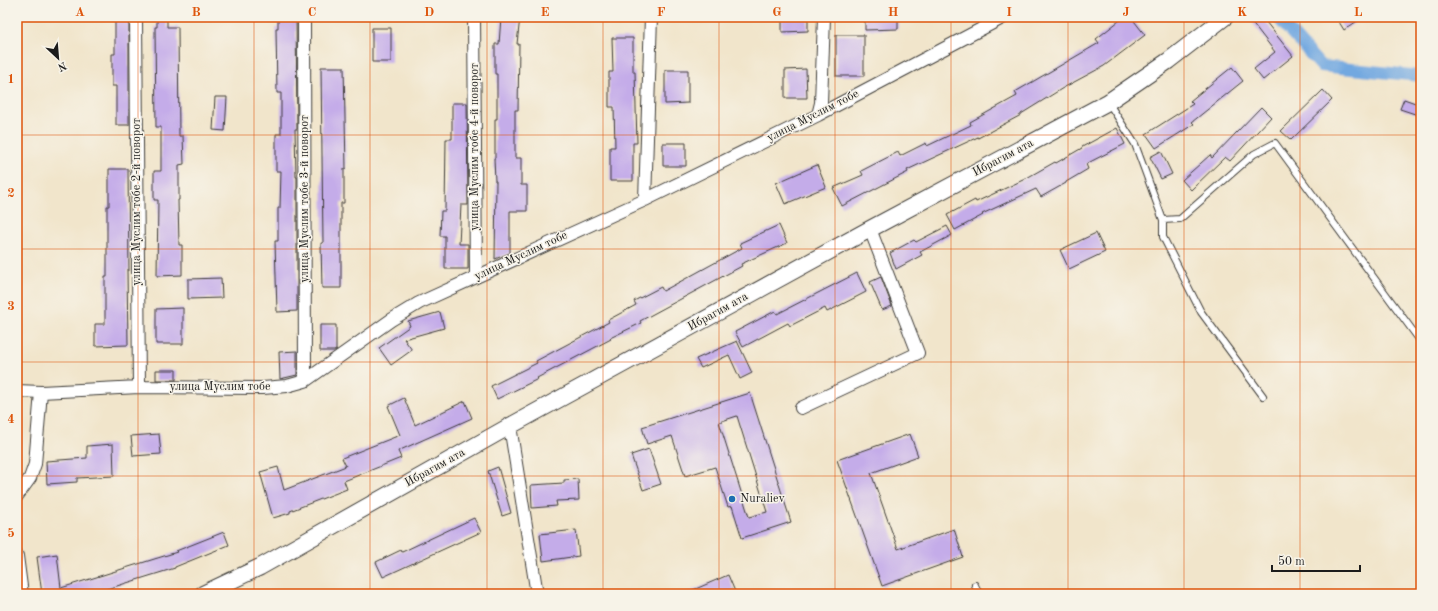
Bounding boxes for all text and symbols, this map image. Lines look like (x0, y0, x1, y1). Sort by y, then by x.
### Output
text: A (75, 6, 85, 19)
text: B (191, 6, 201, 19)
text: C (308, 6, 316, 19)
text: D (424, 6, 434, 19)
text: E (541, 6, 550, 19)
text: F (657, 6, 666, 19)
text: G (772, 6, 782, 19)
text: H (888, 6, 899, 19)
text: I (1006, 6, 1012, 19)
text: J (1122, 6, 1130, 19)
text: K (1237, 6, 1247, 19)
text: L (1354, 6, 1363, 19)
north arrow (38, 38, 78, 78)
text: N (55, 59, 68, 73)
street label: улица Муслим тобе 4-й поворот (469, 63, 481, 231)
text: 1 (7, 73, 15, 86)
street label: улица Муслим тобе (765, 88, 861, 144)
street label: улица Муслим тобе 3-й поворот (299, 115, 311, 283)
street label: улица Муслим тобе 2-й поворот (131, 118, 143, 286)
street label: Ибрагим ата (971, 137, 1035, 179)
text: 2 (7, 187, 15, 200)
street label: улица Муслим тобе (473, 229, 570, 283)
street label: Ибрагим ата (686, 291, 750, 333)
text: 3 (7, 300, 15, 313)
street label: улица Муслим тобе (170, 381, 271, 393)
text: 4 (7, 413, 15, 426)
street label: Ибрагим ата (403, 447, 467, 489)
place label: Nuraliev (740, 493, 785, 505)
marker: Nuraliev (727, 494, 737, 504)
text: 5 (7, 527, 15, 540)
scale bar (1272, 547, 1360, 573)
text: 50 m (1278, 555, 1305, 568)

